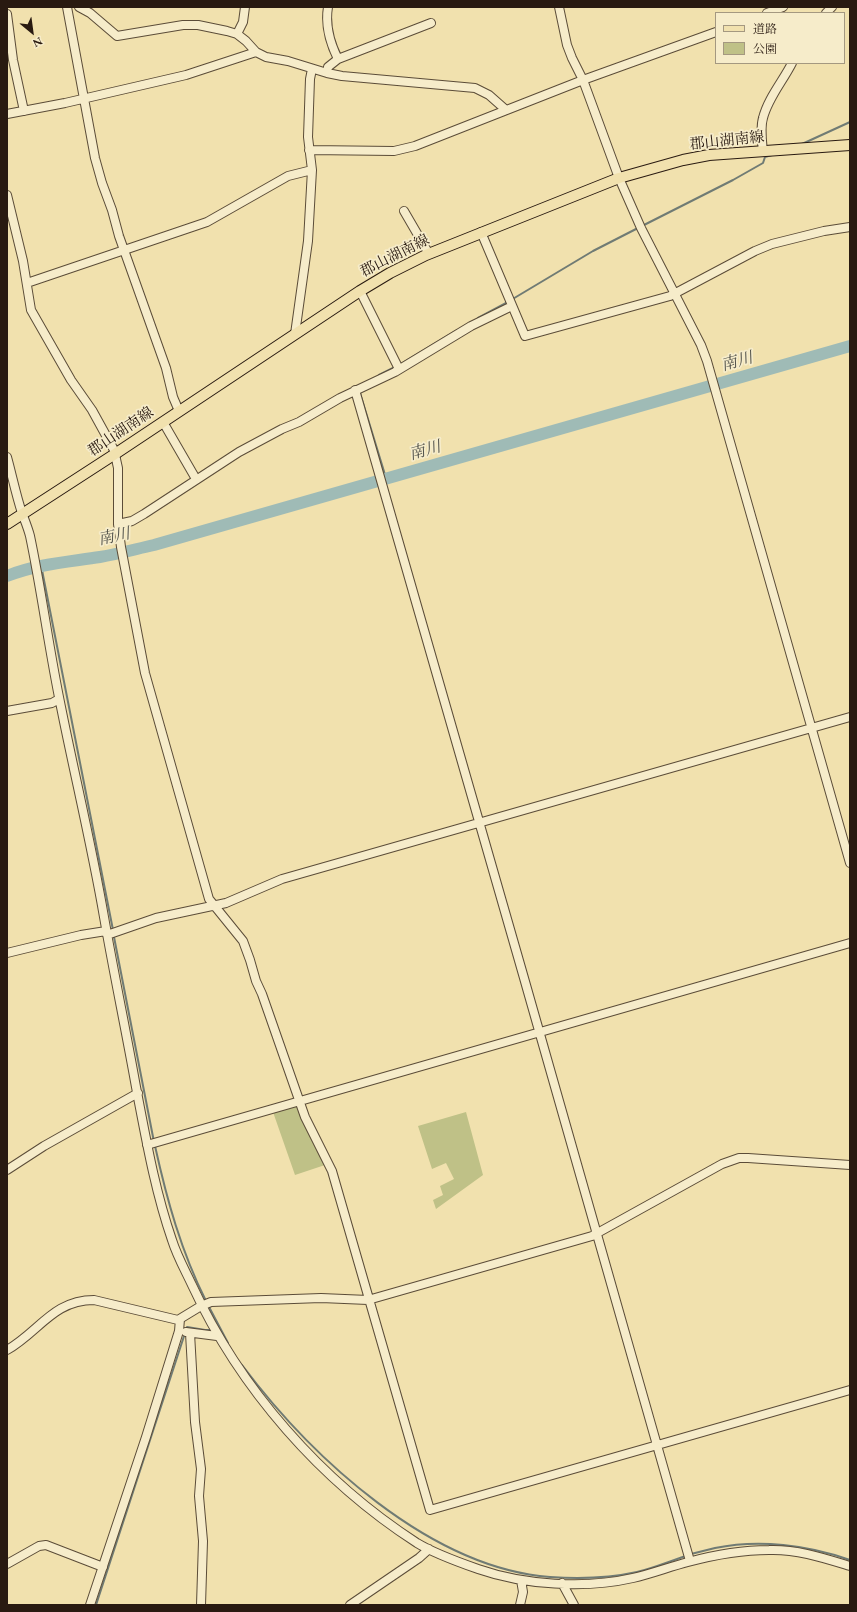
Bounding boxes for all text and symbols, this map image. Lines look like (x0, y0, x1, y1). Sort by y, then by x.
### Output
north arrow (12, 12, 52, 52)
legend (715, 12, 845, 64)
text: 道路 (753, 21, 777, 37)
text: N (31, 34, 45, 51)
text: 公園 (753, 41, 777, 57)
street label: 郡山湖南線 (689, 128, 765, 154)
street label: 郡山湖南線 (358, 231, 432, 281)
water label: 南川 (719, 348, 755, 376)
street label: 郡山湖南線 (85, 404, 157, 460)
water label: 南川 (407, 437, 443, 465)
water label: 南川 (96, 524, 132, 550)

